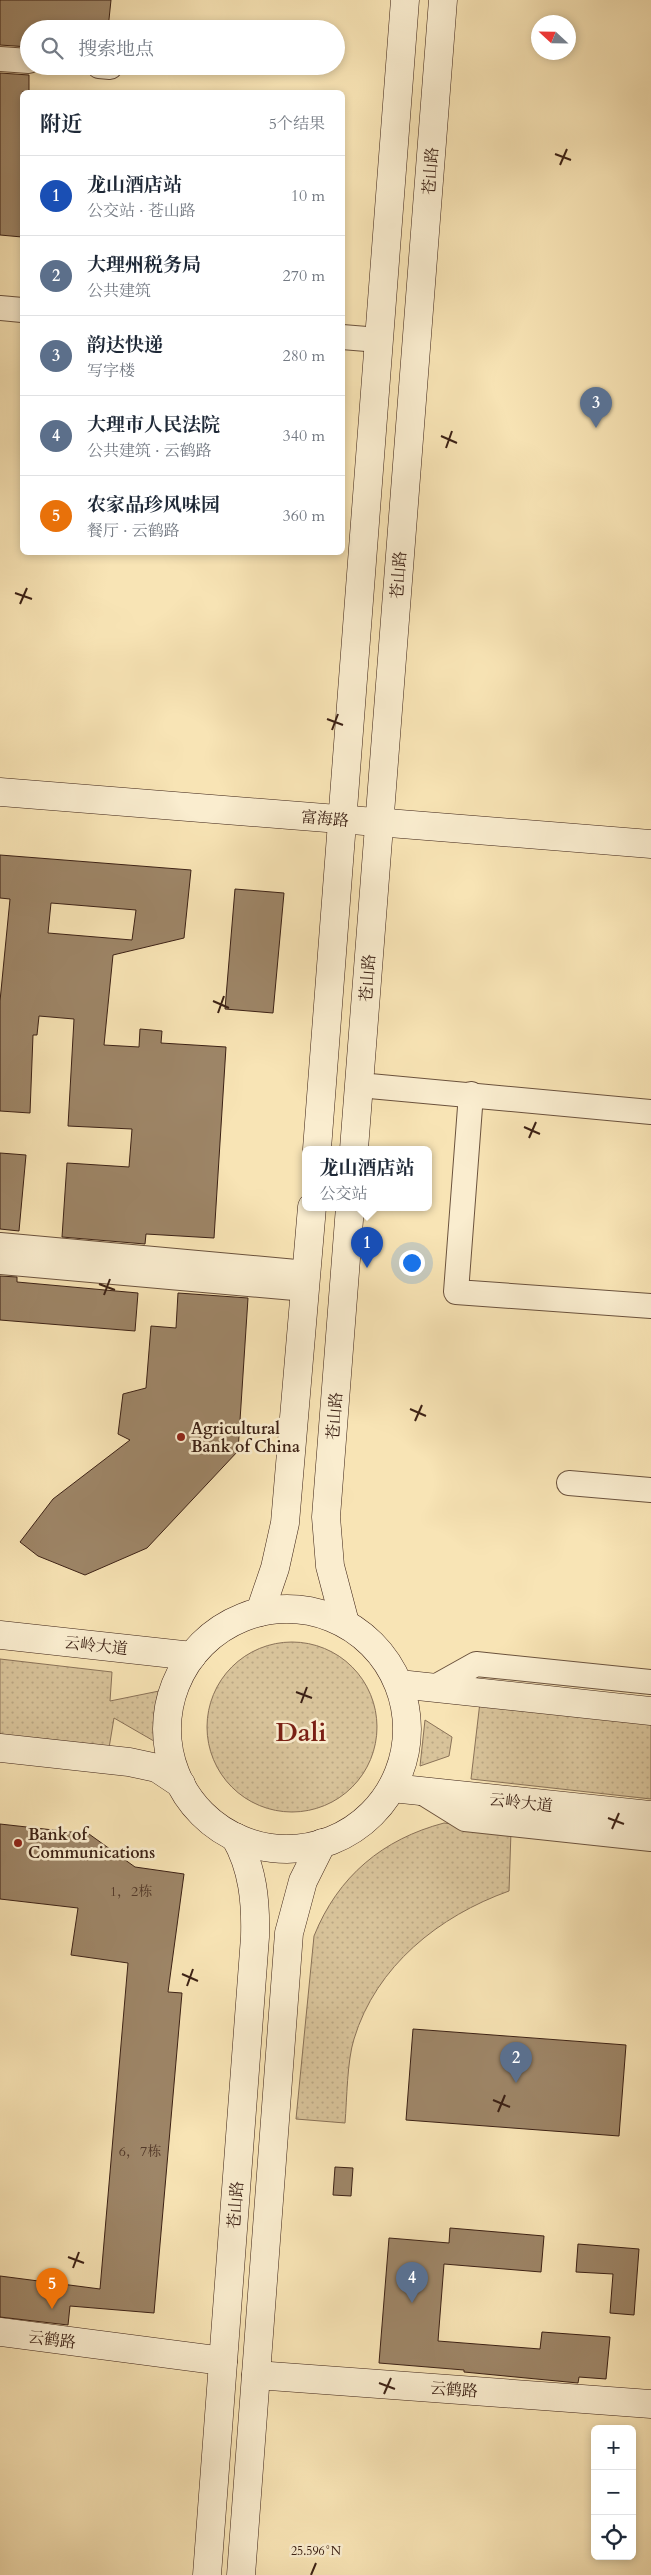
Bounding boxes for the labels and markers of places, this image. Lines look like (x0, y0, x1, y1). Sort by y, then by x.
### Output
pin: 3 (580, 387, 612, 428)
pin: 1 (351, 1227, 383, 1268)
place label: Agricultural Bank of China (191, 1418, 300, 1458)
marker: Agricultural Bank of China (175, 1431, 187, 1443)
place label: Bank of Communications (28, 1824, 155, 1864)
marker: Bank of Communications (12, 1837, 24, 1849)
pin: 2 (500, 2042, 532, 2083)
pin: 4 (396, 2262, 428, 2303)
pin: 5 (36, 2268, 68, 2309)

